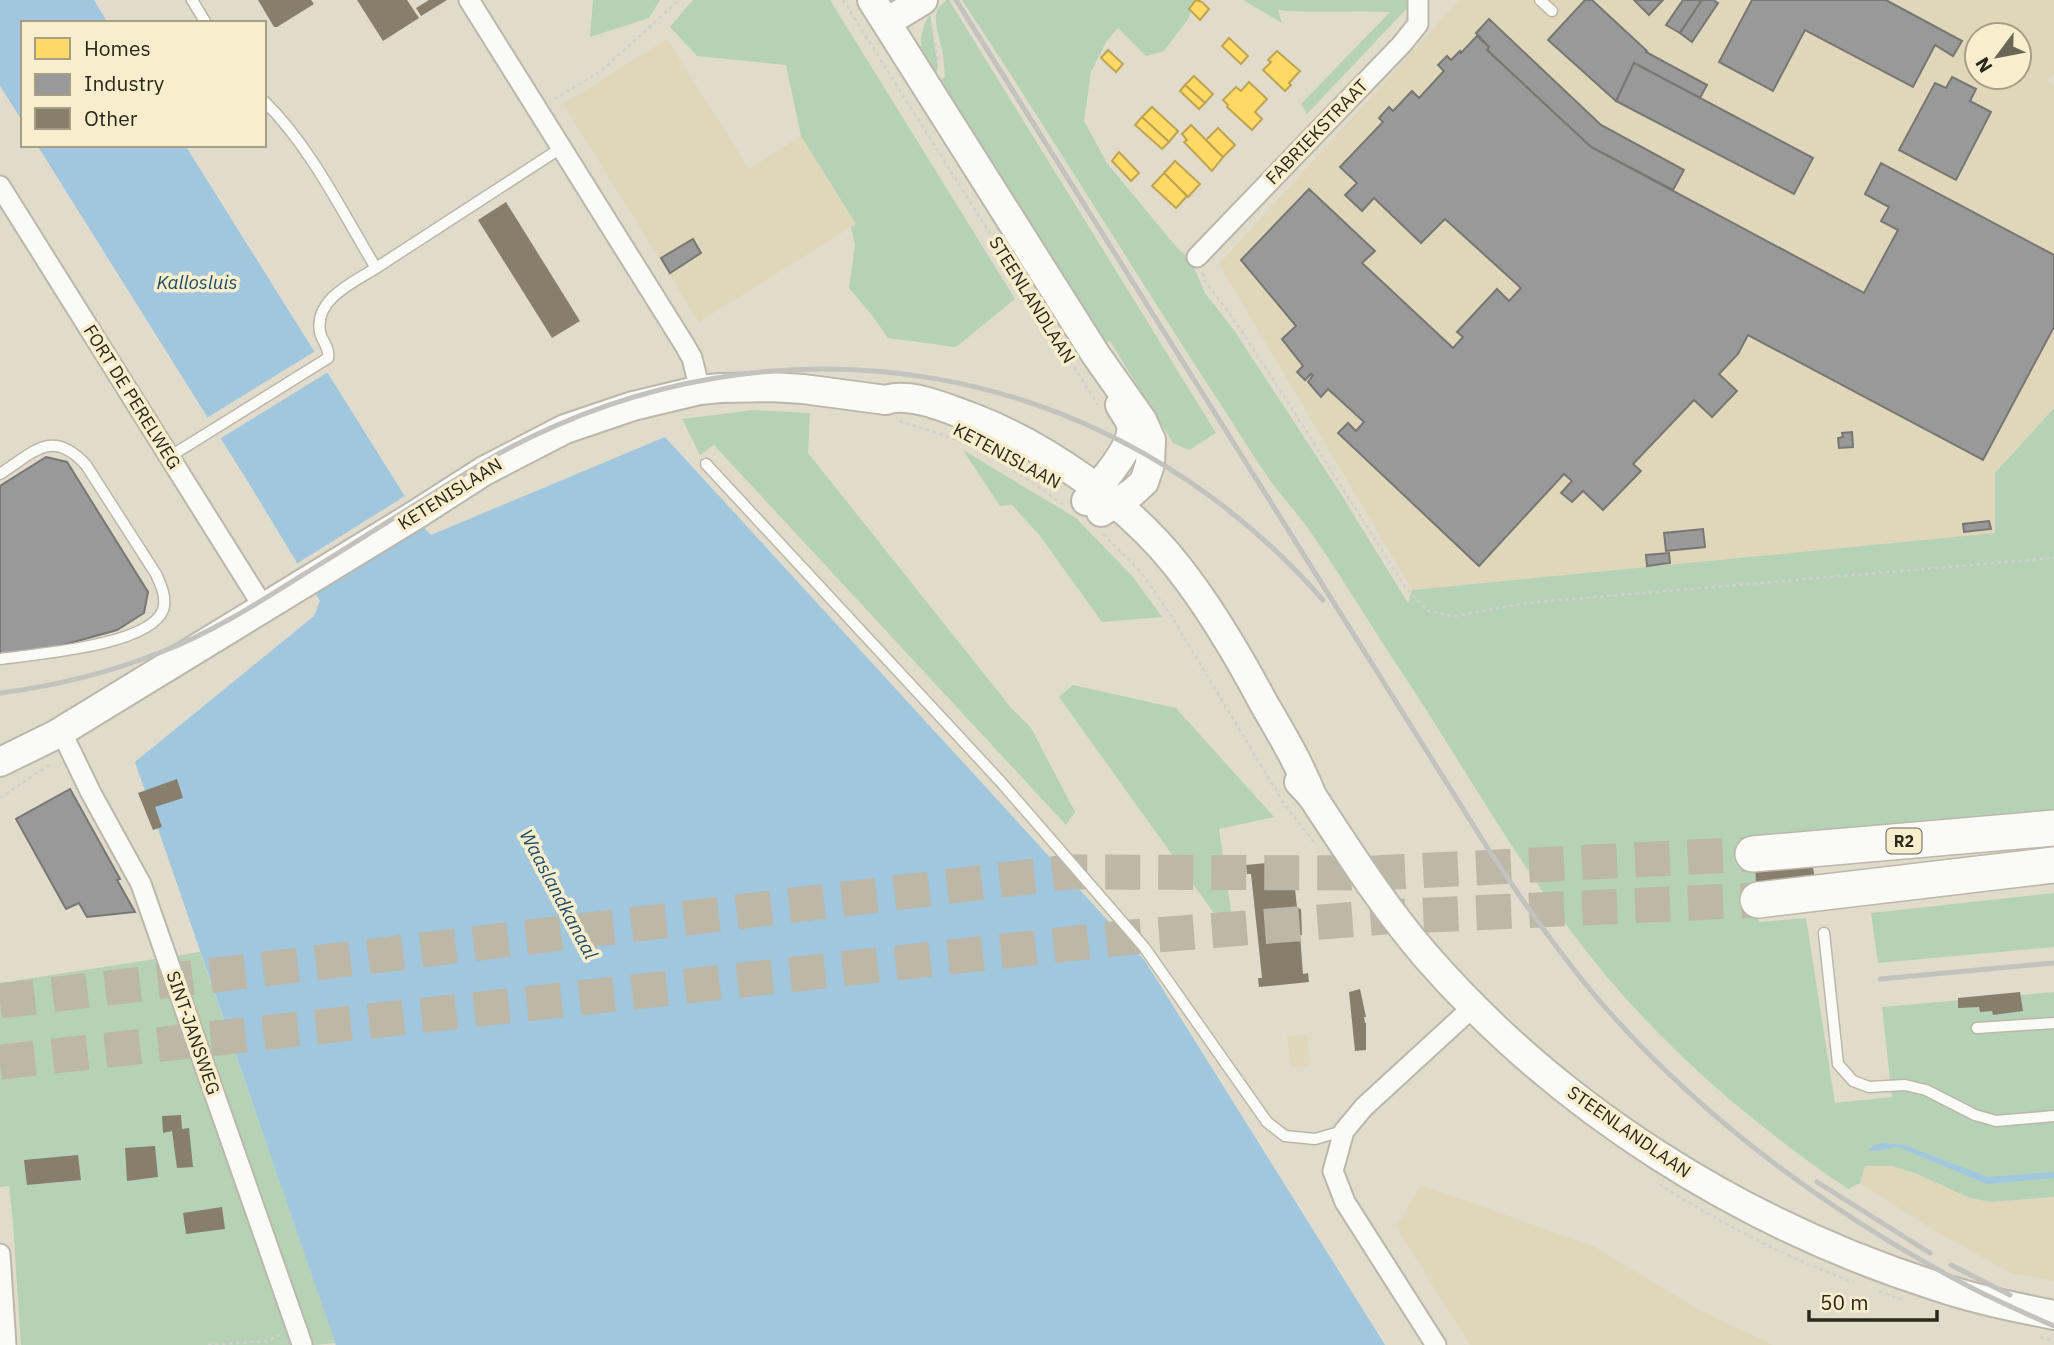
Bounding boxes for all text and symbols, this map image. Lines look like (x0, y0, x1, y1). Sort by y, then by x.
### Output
legend (21, 21, 266, 147)
north arrow (1963, 21, 2033, 91)
text: Homes (84, 34, 151, 62)
text: N (1970, 53, 1997, 77)
text: Industry (84, 69, 165, 97)
street label: FABRIEKSTRAAT (1261, 74, 1373, 189)
text: Other (84, 104, 138, 132)
street label: STEENLANDLAAN (984, 232, 1081, 367)
water label: Kallosluis (157, 270, 238, 294)
street label: FORT DE PERELWEG (79, 320, 186, 473)
street label: KETENISLAAN (950, 418, 1065, 494)
street label: KETENISLAAN (393, 452, 506, 535)
water label: Waaslandkanaal (515, 825, 603, 963)
road number: R2 (1886, 828, 1922, 854)
street label: SINT-JANSWEG (162, 968, 225, 1098)
street label: STEENLANDLAAN (1563, 1080, 1695, 1183)
scale bar (1809, 1278, 1937, 1322)
text: 50 m (1820, 1288, 1869, 1316)

